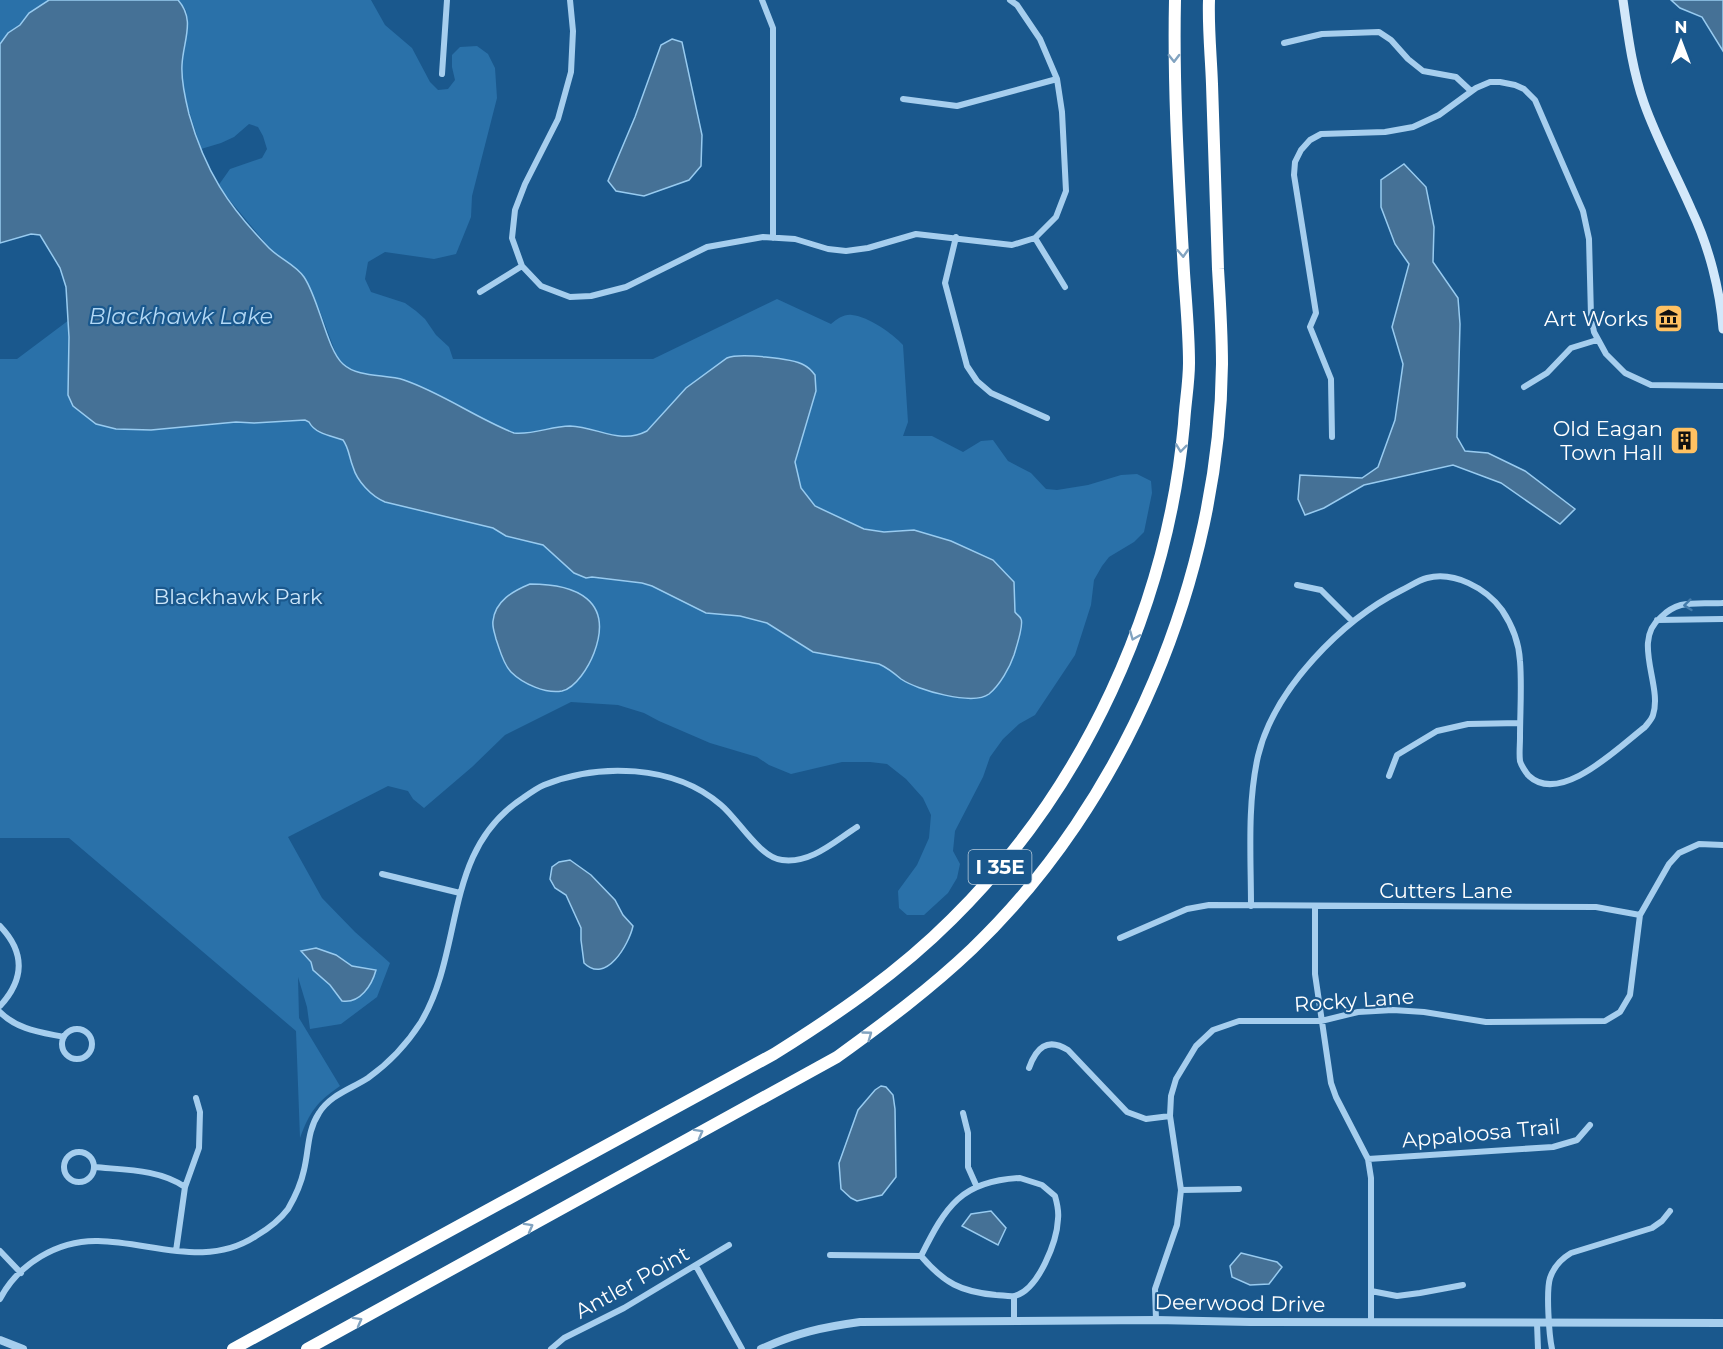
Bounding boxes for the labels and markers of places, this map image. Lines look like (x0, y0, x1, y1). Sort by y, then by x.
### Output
museum icon: Art Works (1653, 302, 1685, 334)
place label: Art Works (1544, 306, 1648, 331)
place label: Old Eagan Town Hall (1553, 416, 1663, 465)
building icon: Old Eagan Town Hall (1668, 424, 1700, 456)

